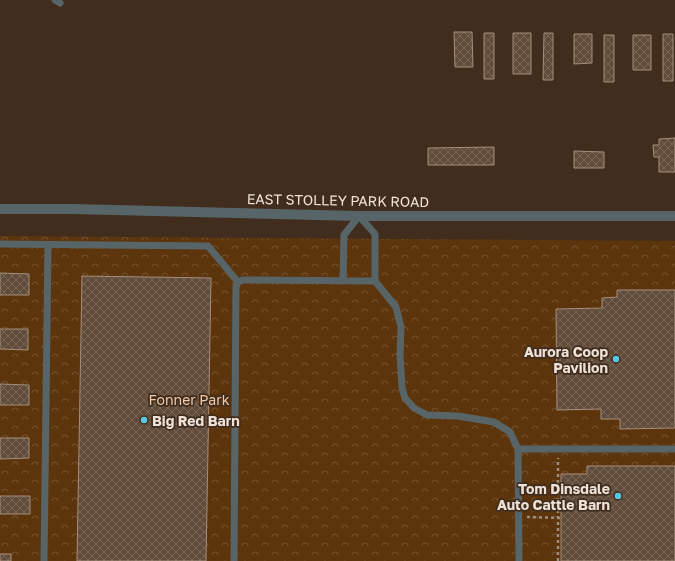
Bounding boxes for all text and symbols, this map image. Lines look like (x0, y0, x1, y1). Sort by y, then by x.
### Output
street label: EAST STOLLEY PARK ROAD (247, 190, 429, 210)
place label: Aurora Coop Pavilion (524, 343, 608, 376)
marker: Aurora Coop Pavilion (611, 354, 621, 364)
park label: Fonner Park (148, 391, 230, 408)
place label: Big Red Barn (152, 412, 240, 429)
marker: Big Red Barn (139, 415, 149, 425)
place label: Tom Dinsdale Auto Cattle Barn (497, 480, 610, 513)
marker: Tom Dinsdale Auto Cattle Barn (613, 491, 623, 501)

